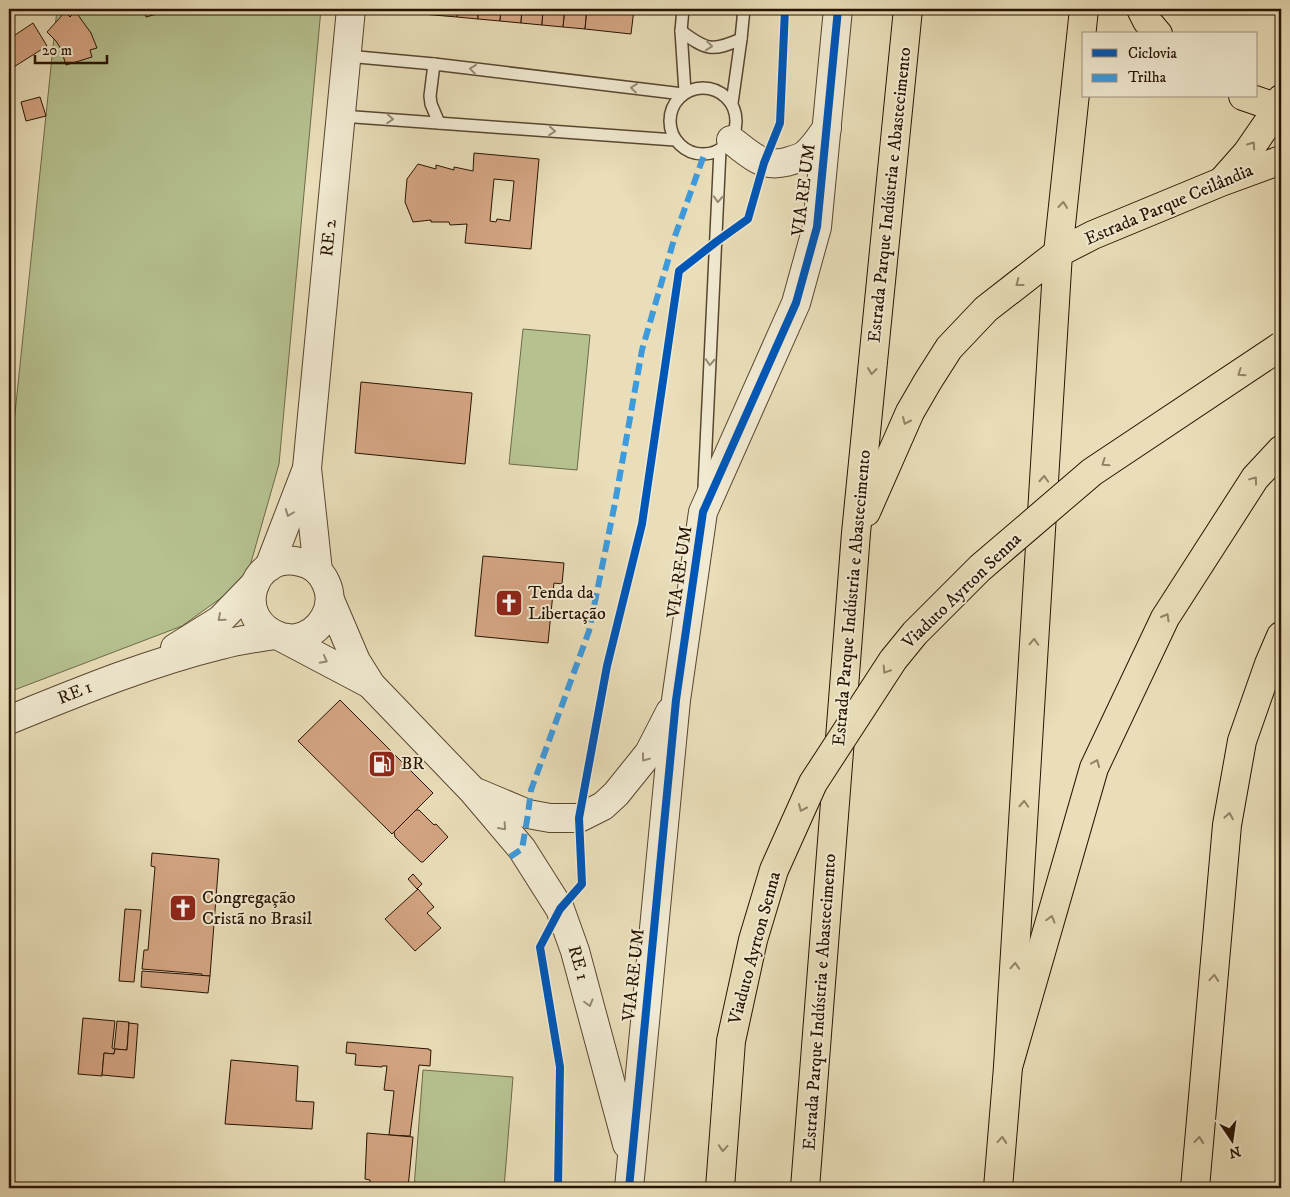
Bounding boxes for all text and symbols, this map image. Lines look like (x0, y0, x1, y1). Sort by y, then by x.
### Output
scale bar (35, 32, 108, 64)
legend (1082, 32, 1258, 98)
one-way arrow (706, 40, 714, 51)
text: 20 m (42, 41, 72, 60)
text: Ciclovia (1128, 44, 1177, 63)
street label: Estrada Parque Indústria e Abastecimento (864, 46, 917, 344)
one-way arrow (469, 64, 477, 75)
text: Trilha (1128, 68, 1167, 87)
one-way arrow (630, 83, 638, 94)
one-way arrow (386, 114, 394, 125)
one-way arrow (548, 126, 556, 137)
one-way arrow (1246, 141, 1255, 151)
street label: VIA RE UM (787, 142, 821, 239)
street label: Estrada Parque Ceilândia (1082, 159, 1257, 250)
one-way arrow (712, 195, 723, 203)
one-way arrow (1057, 201, 1068, 209)
street label: RE 2 (316, 218, 342, 258)
one-way arrow (1015, 277, 1025, 286)
one-way arrow (705, 358, 716, 366)
one-way arrow (867, 367, 878, 375)
one-way arrow (1237, 367, 1246, 376)
one-way arrow (902, 416, 913, 425)
street label: Estrada Parque Indústria e Abastecimento (828, 449, 876, 747)
one-way arrow (1102, 457, 1111, 466)
one-way arrow (1038, 475, 1049, 483)
one-way arrow (1249, 477, 1257, 486)
one-way arrow (285, 508, 296, 517)
street label: VIA RE UM (662, 524, 697, 621)
street label: Viaduto Ayrton Senna (897, 528, 1026, 654)
place label: Tenda da Libertação (528, 582, 606, 625)
church icon: Tenda da Libertação (494, 588, 524, 618)
one-way arrow (217, 613, 226, 622)
one-way arrow (1160, 613, 1170, 622)
one-way arrow (1029, 637, 1040, 645)
one-way arrow (319, 654, 328, 664)
one-way arrow (883, 665, 893, 674)
street label: RE 1 (55, 676, 95, 710)
fuel station icon: BR (367, 749, 397, 779)
one-way arrow (642, 752, 650, 761)
place label: BR (401, 753, 424, 775)
one-way arrow (1090, 759, 1101, 768)
one-way arrow (1019, 799, 1030, 807)
one-way arrow (797, 803, 808, 812)
one-way arrow (1223, 812, 1233, 820)
one-way arrow (498, 822, 507, 831)
street label: Estrada Parque Indústria e Abastecimento (799, 853, 841, 1151)
street label: Viaduto Ayrton Senna (724, 869, 786, 1028)
place label: Congregação Cristã no Brasil (202, 887, 313, 930)
church icon: Congregação Cristã no Brasil (168, 893, 198, 923)
one-way arrow (1045, 916, 1055, 924)
street label: VIA RE UM (618, 928, 650, 1023)
street label: RE 1 (563, 943, 593, 983)
one-way arrow (1009, 962, 1020, 970)
one-way arrow (1208, 974, 1219, 982)
one-way arrow (583, 998, 594, 1007)
north arrow (1208, 1114, 1258, 1164)
one-way arrow (996, 1135, 1007, 1143)
one-way arrow (1194, 1135, 1205, 1143)
text: N (1227, 1142, 1242, 1162)
one-way arrow (718, 1144, 729, 1152)

